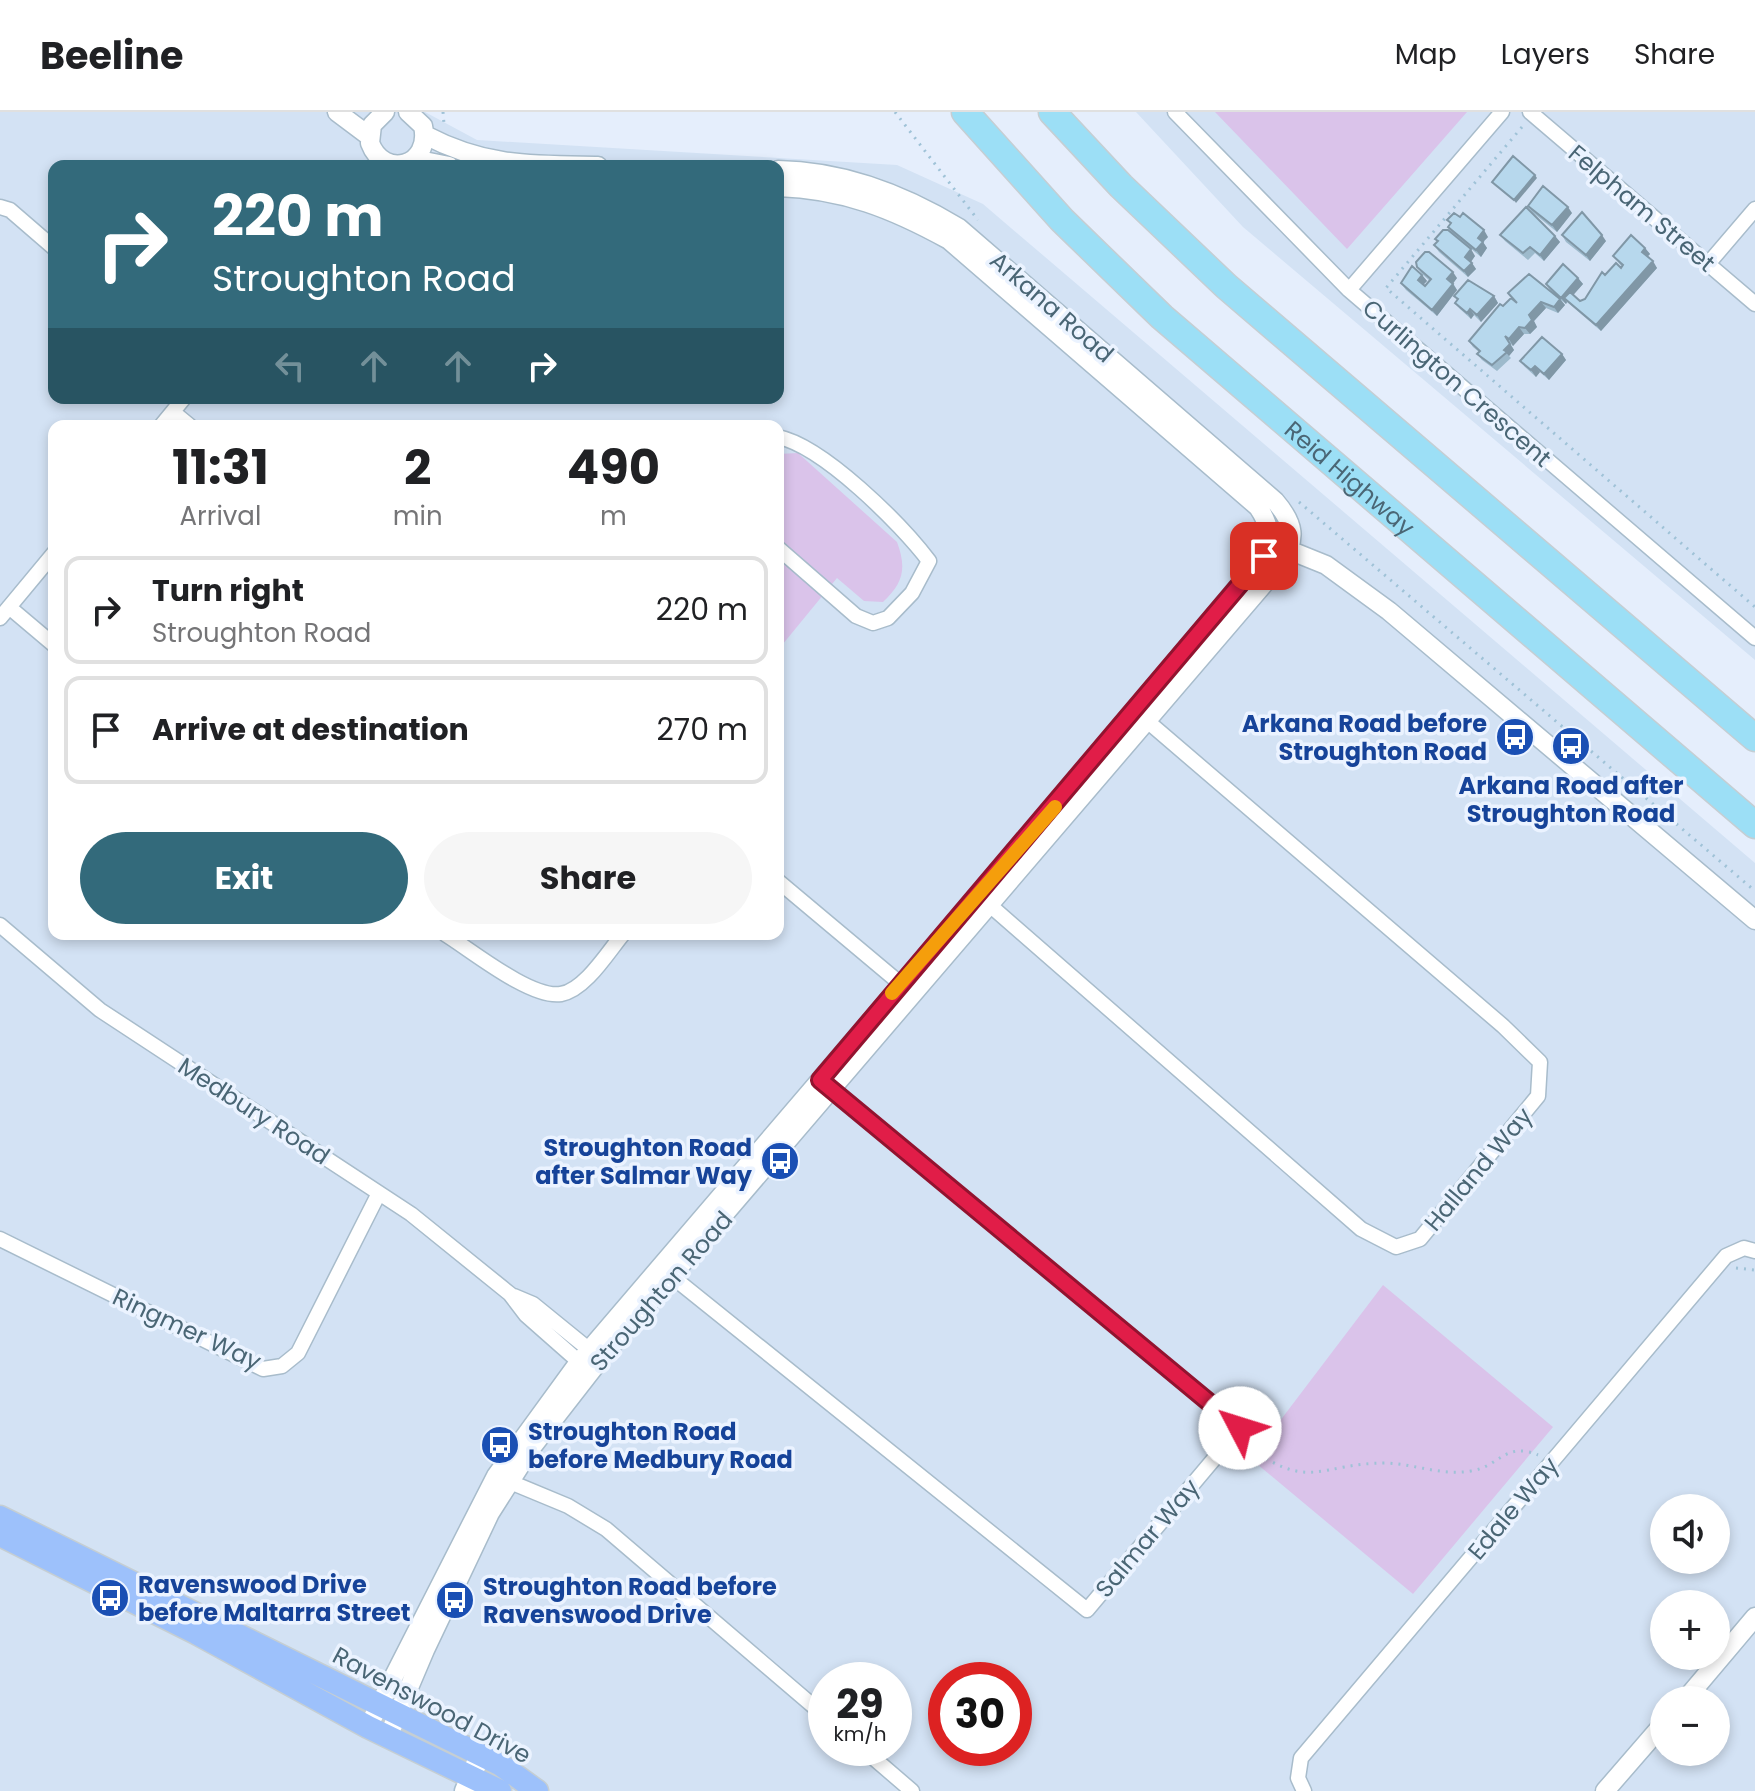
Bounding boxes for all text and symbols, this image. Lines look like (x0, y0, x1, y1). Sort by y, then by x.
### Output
text: Beeline (40, 29, 183, 82)
text: Map (1395, 35, 1457, 74)
text: Layers (1501, 35, 1590, 74)
text: Share (1634, 35, 1715, 74)
street label: Felpham Street (1562, 137, 1722, 279)
text: 220 m (212, 177, 384, 256)
icon: right (80, 192, 184, 296)
street label: Arkana Road (983, 244, 1121, 370)
text: Stroughton Road (212, 253, 516, 304)
street label: Curlington Crescent (1355, 292, 1559, 474)
icon: left (268, 344, 312, 388)
icon: ahead (352, 344, 396, 388)
icon: ahead (436, 344, 480, 388)
icon: right (520, 344, 564, 388)
street label: Reid Highway (1278, 413, 1422, 543)
text: 11:31 (172, 434, 269, 501)
text: 2 (404, 434, 431, 501)
text: 490 (567, 434, 660, 501)
text: Arrival (179, 498, 261, 534)
text: min (393, 498, 443, 534)
text: m (600, 498, 627, 534)
pin (1230, 522, 1298, 590)
icon: arrive (1242, 534, 1286, 578)
text: Turn right (152, 569, 304, 612)
icon: right (84, 588, 128, 632)
text: 220 m (656, 588, 748, 631)
text: Stroughton Road (152, 615, 371, 651)
place label: Arkana Road before Stroughton Road (1242, 707, 1487, 768)
icon: arrive (84, 708, 128, 752)
text: Arrive at destination (152, 708, 469, 751)
text: 270 m (657, 708, 748, 751)
bus stop icon: Arkana Road before Stroughton Road (1494, 716, 1536, 758)
bus stop icon: Arkana Road after Stroughton Road (1550, 725, 1592, 767)
place label: Arkana Road after Stroughton Road (1459, 769, 1684, 830)
button: Exit (80, 832, 408, 924)
button: Share (424, 832, 752, 924)
street label: Medbury Road (172, 1050, 336, 1172)
street label: Halland Way (1417, 1100, 1540, 1238)
place label: Stroughton Road after Salmar Way (535, 1131, 753, 1192)
bus stop icon: Stroughton Road after Salmar Way (759, 1140, 801, 1182)
street label: Stroughton Road (582, 1204, 740, 1378)
street label: Ringmer Way (107, 1280, 267, 1378)
position arrow (1198, 1386, 1282, 1470)
place label: Stroughton Road before Medbury Road (528, 1415, 793, 1476)
bus stop icon: Stroughton Road before Medbury Road (479, 1424, 521, 1466)
street label: Edale Way (1460, 1449, 1566, 1567)
street label: Salmar Way (1088, 1471, 1207, 1604)
map controls (1650, 1494, 1730, 1766)
button: sound (1650, 1494, 1730, 1574)
place label: Ravenswood Drive before Maltarra Street (138, 1568, 411, 1629)
place label: Stroughton Road before Ravenswood Drive (483, 1570, 777, 1631)
bus stop icon: Ravenswood Drive before Maltarra Street (89, 1577, 131, 1619)
bus stop icon: Stroughton Road before Ravenswood Drive (434, 1579, 476, 1621)
button: + (1650, 1590, 1730, 1670)
street label: Ravenswood Drive (327, 1639, 537, 1771)
speed limit sign: 30 (928, 1662, 1032, 1766)
text: 29 (836, 1676, 884, 1732)
button: − (1650, 1686, 1730, 1766)
text: km/h (833, 1720, 887, 1748)

